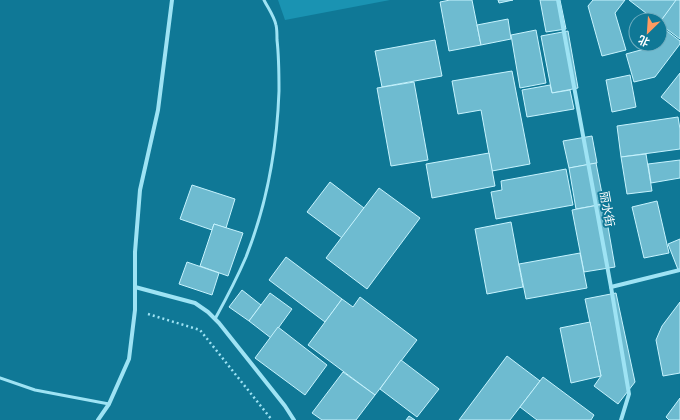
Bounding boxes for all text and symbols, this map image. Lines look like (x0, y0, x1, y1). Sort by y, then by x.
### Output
north arrow (628, 12, 668, 52)
text: 北 (635, 32, 652, 51)
street label: 丽水街 (596, 190, 619, 228)

